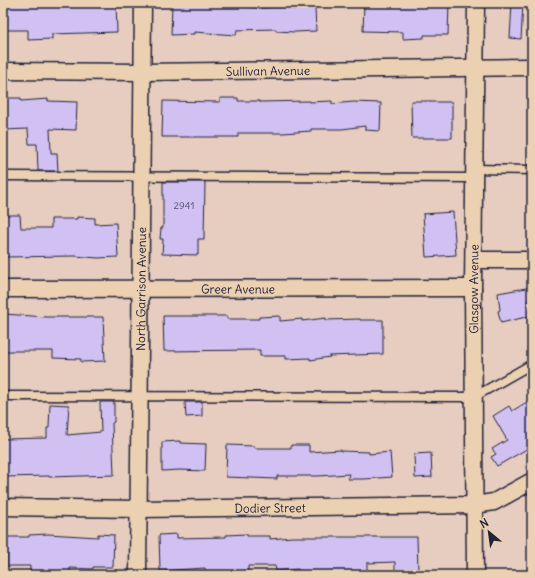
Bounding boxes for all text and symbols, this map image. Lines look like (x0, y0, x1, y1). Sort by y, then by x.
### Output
street label: Sullivan Avenue (226, 62, 310, 78)
house number: 2941 (174, 199, 194, 212)
street label: North Garrison Avenue (132, 227, 149, 351)
street label: Glasgow Avenue (465, 244, 481, 334)
street label: Greer Avenue (201, 281, 275, 296)
street label: Dodier Street (234, 500, 306, 515)
north arrow (469, 512, 509, 552)
text: N (477, 515, 491, 531)

